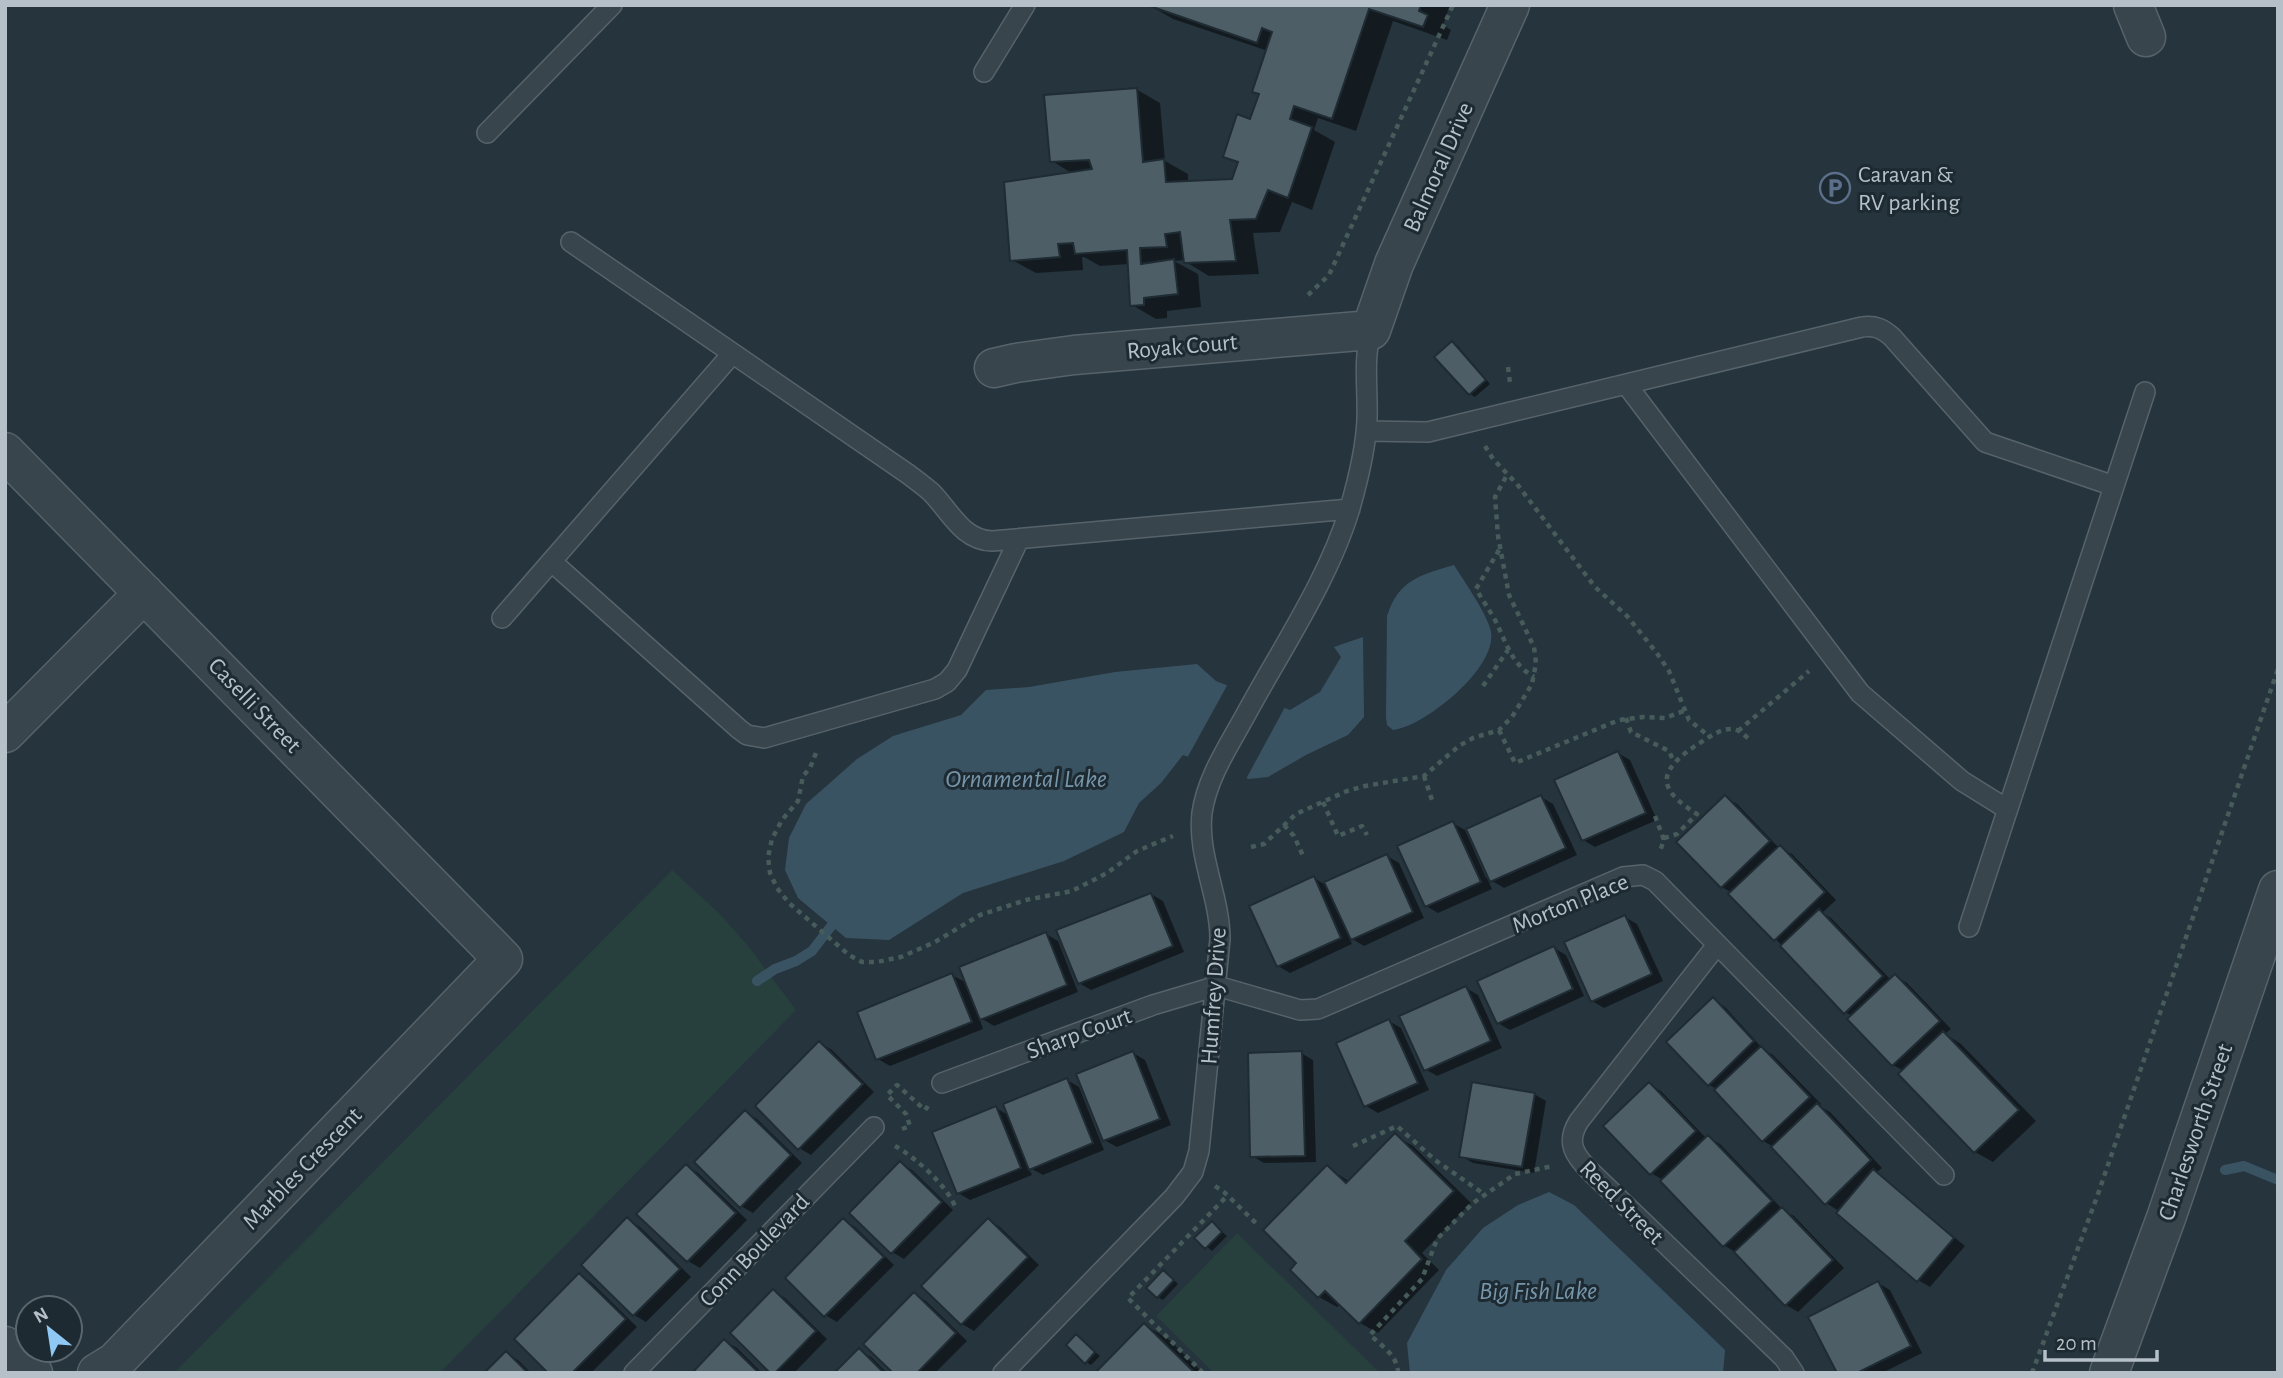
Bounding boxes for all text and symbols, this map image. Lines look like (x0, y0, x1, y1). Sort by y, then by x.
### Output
street label: Balmoral Drive (1400, 99, 1478, 236)
place label: Caravan & RV parking (1858, 163, 1960, 215)
parking icon: Caravan & RV parking (1818, 171, 1852, 205)
street label: Royak Court (1126, 330, 1239, 364)
street label: Caselli Street (203, 654, 305, 758)
water label: Ornamental Lake (945, 766, 1107, 792)
street label: Morton Place (1509, 870, 1632, 938)
street label: Humfrey Drive (1197, 927, 1231, 1065)
street label: Sharp Court (1024, 1004, 1135, 1064)
street label: Charlesworth Street (2154, 1041, 2238, 1224)
street label: Marbles Crescent (239, 1103, 367, 1234)
street label: Reed Street (1575, 1156, 1668, 1249)
street label: Conn Boulevard (695, 1190, 814, 1312)
water label: Big Fish Lake (1479, 1278, 1597, 1304)
north arrow (14, 1294, 84, 1364)
text: N (31, 1304, 52, 1327)
scale bar (2045, 1318, 2157, 1362)
text: 20 m (2056, 1333, 2097, 1354)

